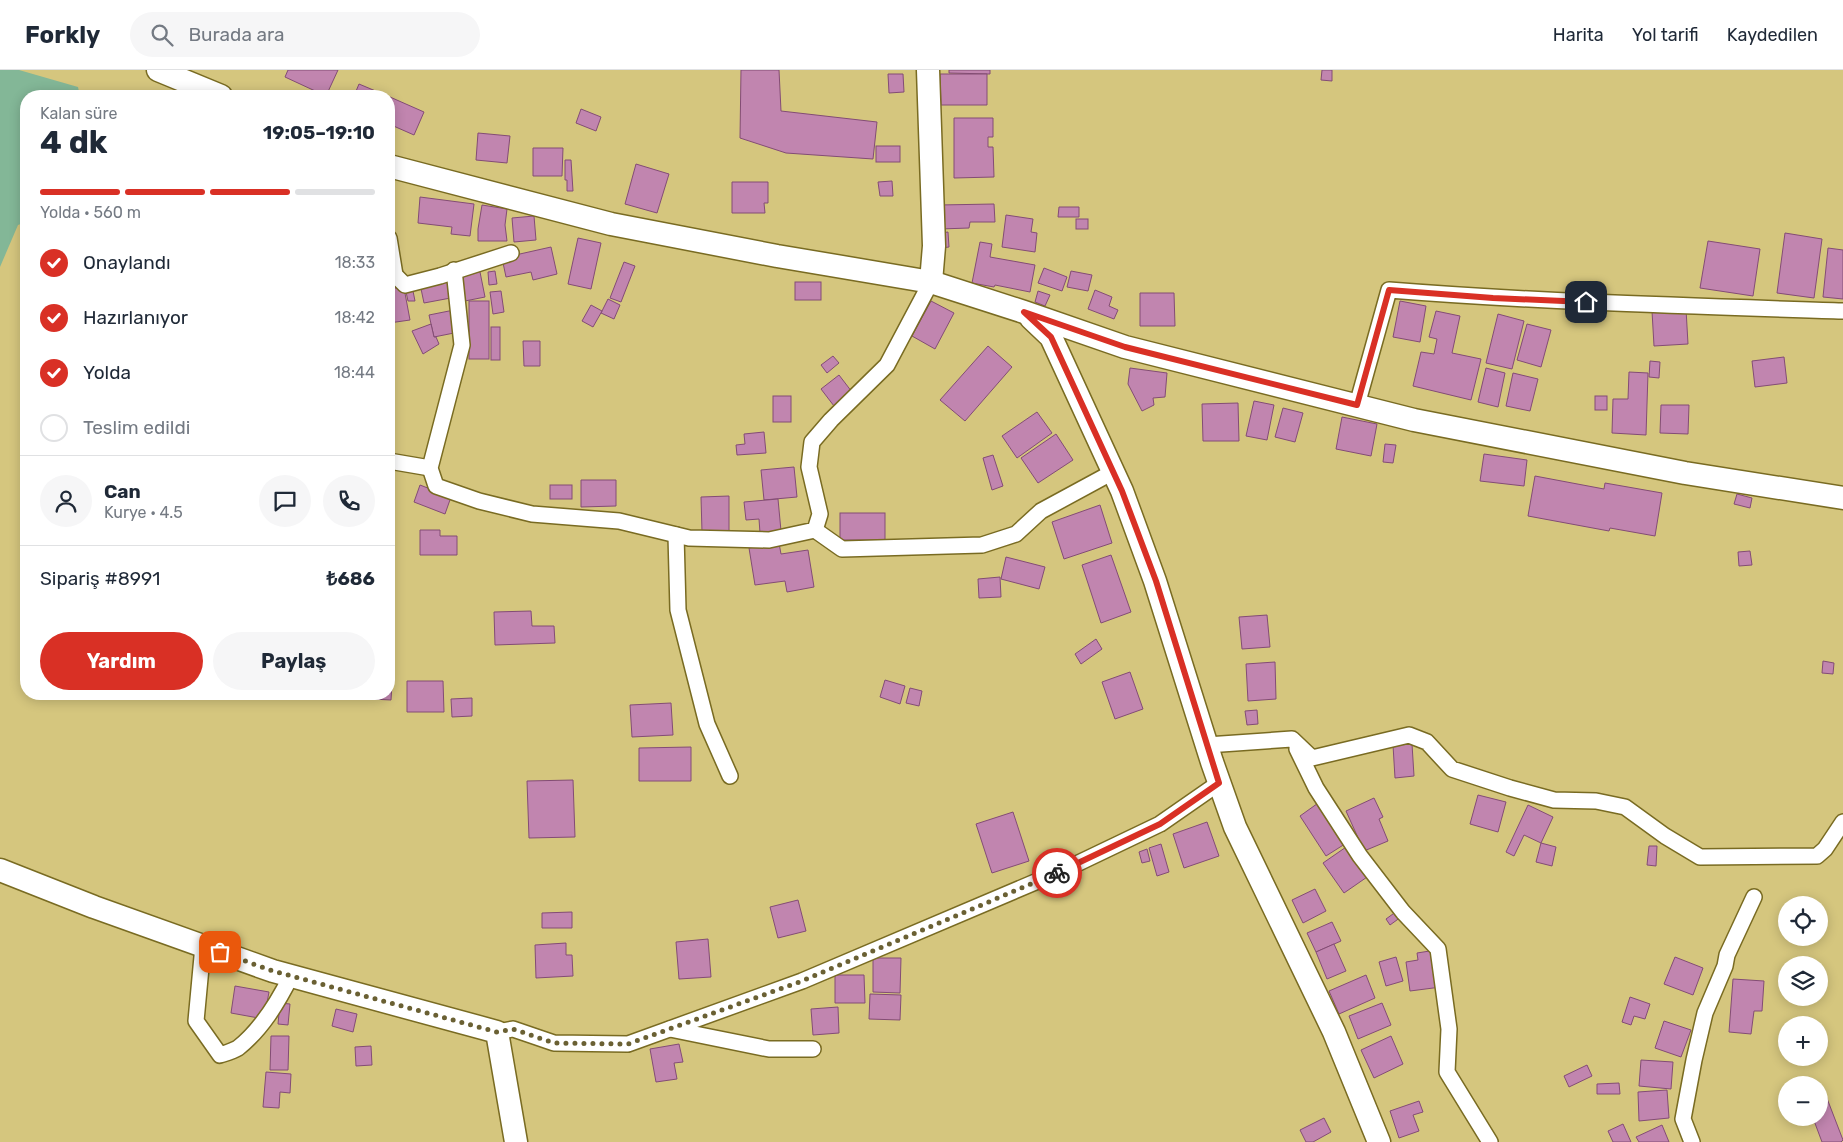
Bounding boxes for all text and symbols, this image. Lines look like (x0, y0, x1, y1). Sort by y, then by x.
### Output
search box (130, 12, 480, 57)
text: Forkly (25, 21, 100, 49)
icon: search (148, 21, 176, 49)
text: Burada ara (188, 23, 285, 46)
text: Harita (1553, 24, 1604, 46)
text: Yol tarifi (1632, 24, 1699, 46)
text: Kaydedilen (1727, 24, 1818, 46)
text: Kalan süre (40, 104, 117, 123)
text: 19:05–19:10 (263, 121, 375, 144)
text: 4 dk (40, 123, 108, 161)
text: Yolda · 560 m (40, 203, 141, 222)
icon: check (40, 249, 68, 277)
text: Onaylandı (83, 251, 171, 274)
text: 18:33 (335, 253, 375, 272)
pin (1565, 281, 1607, 323)
icon: home (1572, 288, 1600, 316)
icon: check (40, 304, 68, 332)
text: Hazırlanıyor (83, 306, 188, 329)
text: 18:42 (335, 308, 375, 327)
icon: check (40, 359, 68, 387)
text: Yolda (83, 361, 131, 384)
text: 18:44 (334, 363, 375, 382)
text: Teslim edildi (83, 416, 190, 439)
button: person (40, 475, 92, 527)
button: chat (259, 475, 311, 527)
button: phone (323, 475, 375, 527)
text: Can (104, 480, 141, 503)
text: Kurye · 4.5 (104, 503, 183, 522)
text: Sipariş #8991 (40, 567, 160, 590)
text: ₺686 (327, 567, 375, 590)
button: Yardım (40, 632, 203, 690)
button: Paylaş (213, 632, 375, 690)
courier (1032, 848, 1082, 898)
icon: bike (1043, 859, 1071, 887)
map controls (1778, 896, 1828, 1126)
button: locate (1778, 896, 1828, 946)
pin (199, 931, 241, 973)
icon: bag (206, 938, 234, 966)
button: layers (1778, 956, 1828, 1006)
button: + (1778, 1016, 1828, 1066)
button: − (1778, 1076, 1828, 1126)

